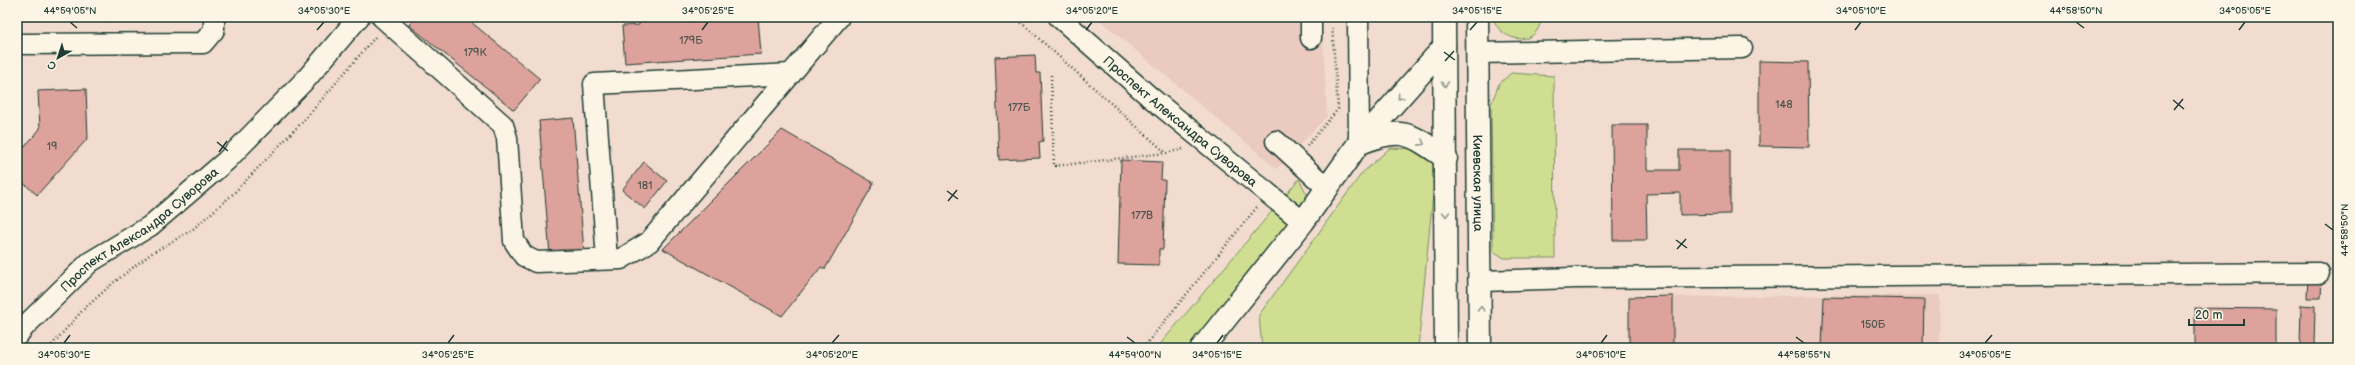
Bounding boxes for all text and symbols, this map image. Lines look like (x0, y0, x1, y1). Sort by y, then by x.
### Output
text: 44°59'05"N (43, 5, 97, 17)
text: 34°05'30"E (298, 5, 351, 17)
text: 34°05'25"E (682, 5, 735, 17)
text: 34°05'20"E (1066, 5, 1119, 17)
text: 34°05'15"E (1452, 5, 1503, 17)
text: 34°05'10"E (1836, 5, 1887, 17)
text: 44°58'50"N (2049, 5, 2103, 17)
text: 34°05'05"E (2219, 5, 2272, 17)
house number: 179Б (679, 34, 703, 47)
north arrow (38, 38, 78, 78)
house number: 179К (463, 46, 487, 59)
street label: Проспект Александра Суворова (1100, 53, 1261, 191)
text: С (45, 58, 59, 73)
one-way arrow (1440, 81, 1449, 87)
one-way arrow (1397, 92, 1404, 100)
house number: 148 (1775, 98, 1793, 111)
house number: 177Б (1008, 101, 1031, 114)
street label: Киевская улица (1469, 134, 1486, 232)
one-way arrow (1418, 138, 1425, 145)
house number: 19 (47, 140, 57, 153)
street label: Проспект Александра Суворова (57, 164, 222, 296)
house number: 181 (638, 179, 652, 192)
text: 44°58'50"N (2339, 203, 2351, 257)
house number: 177В (1131, 209, 1153, 222)
one-way arrow (1442, 211, 1450, 217)
scale bar (2189, 301, 2244, 327)
one-way arrow (1477, 306, 1485, 312)
text: 20 m (2195, 308, 2222, 323)
house number: 150Б (1861, 318, 1886, 331)
text: 34°05'30"E (38, 349, 91, 361)
text: 34°05'25"E (422, 349, 475, 361)
text: 34°05'20"E (806, 349, 859, 361)
text: 44°59'00"N (1108, 349, 1162, 361)
text: 34°05'15"E (1192, 349, 1243, 361)
text: 34°05'10"E (1576, 349, 1627, 361)
text: 44°58'55"N (1778, 349, 1830, 361)
text: 34°05'05"E (1959, 349, 2012, 361)

